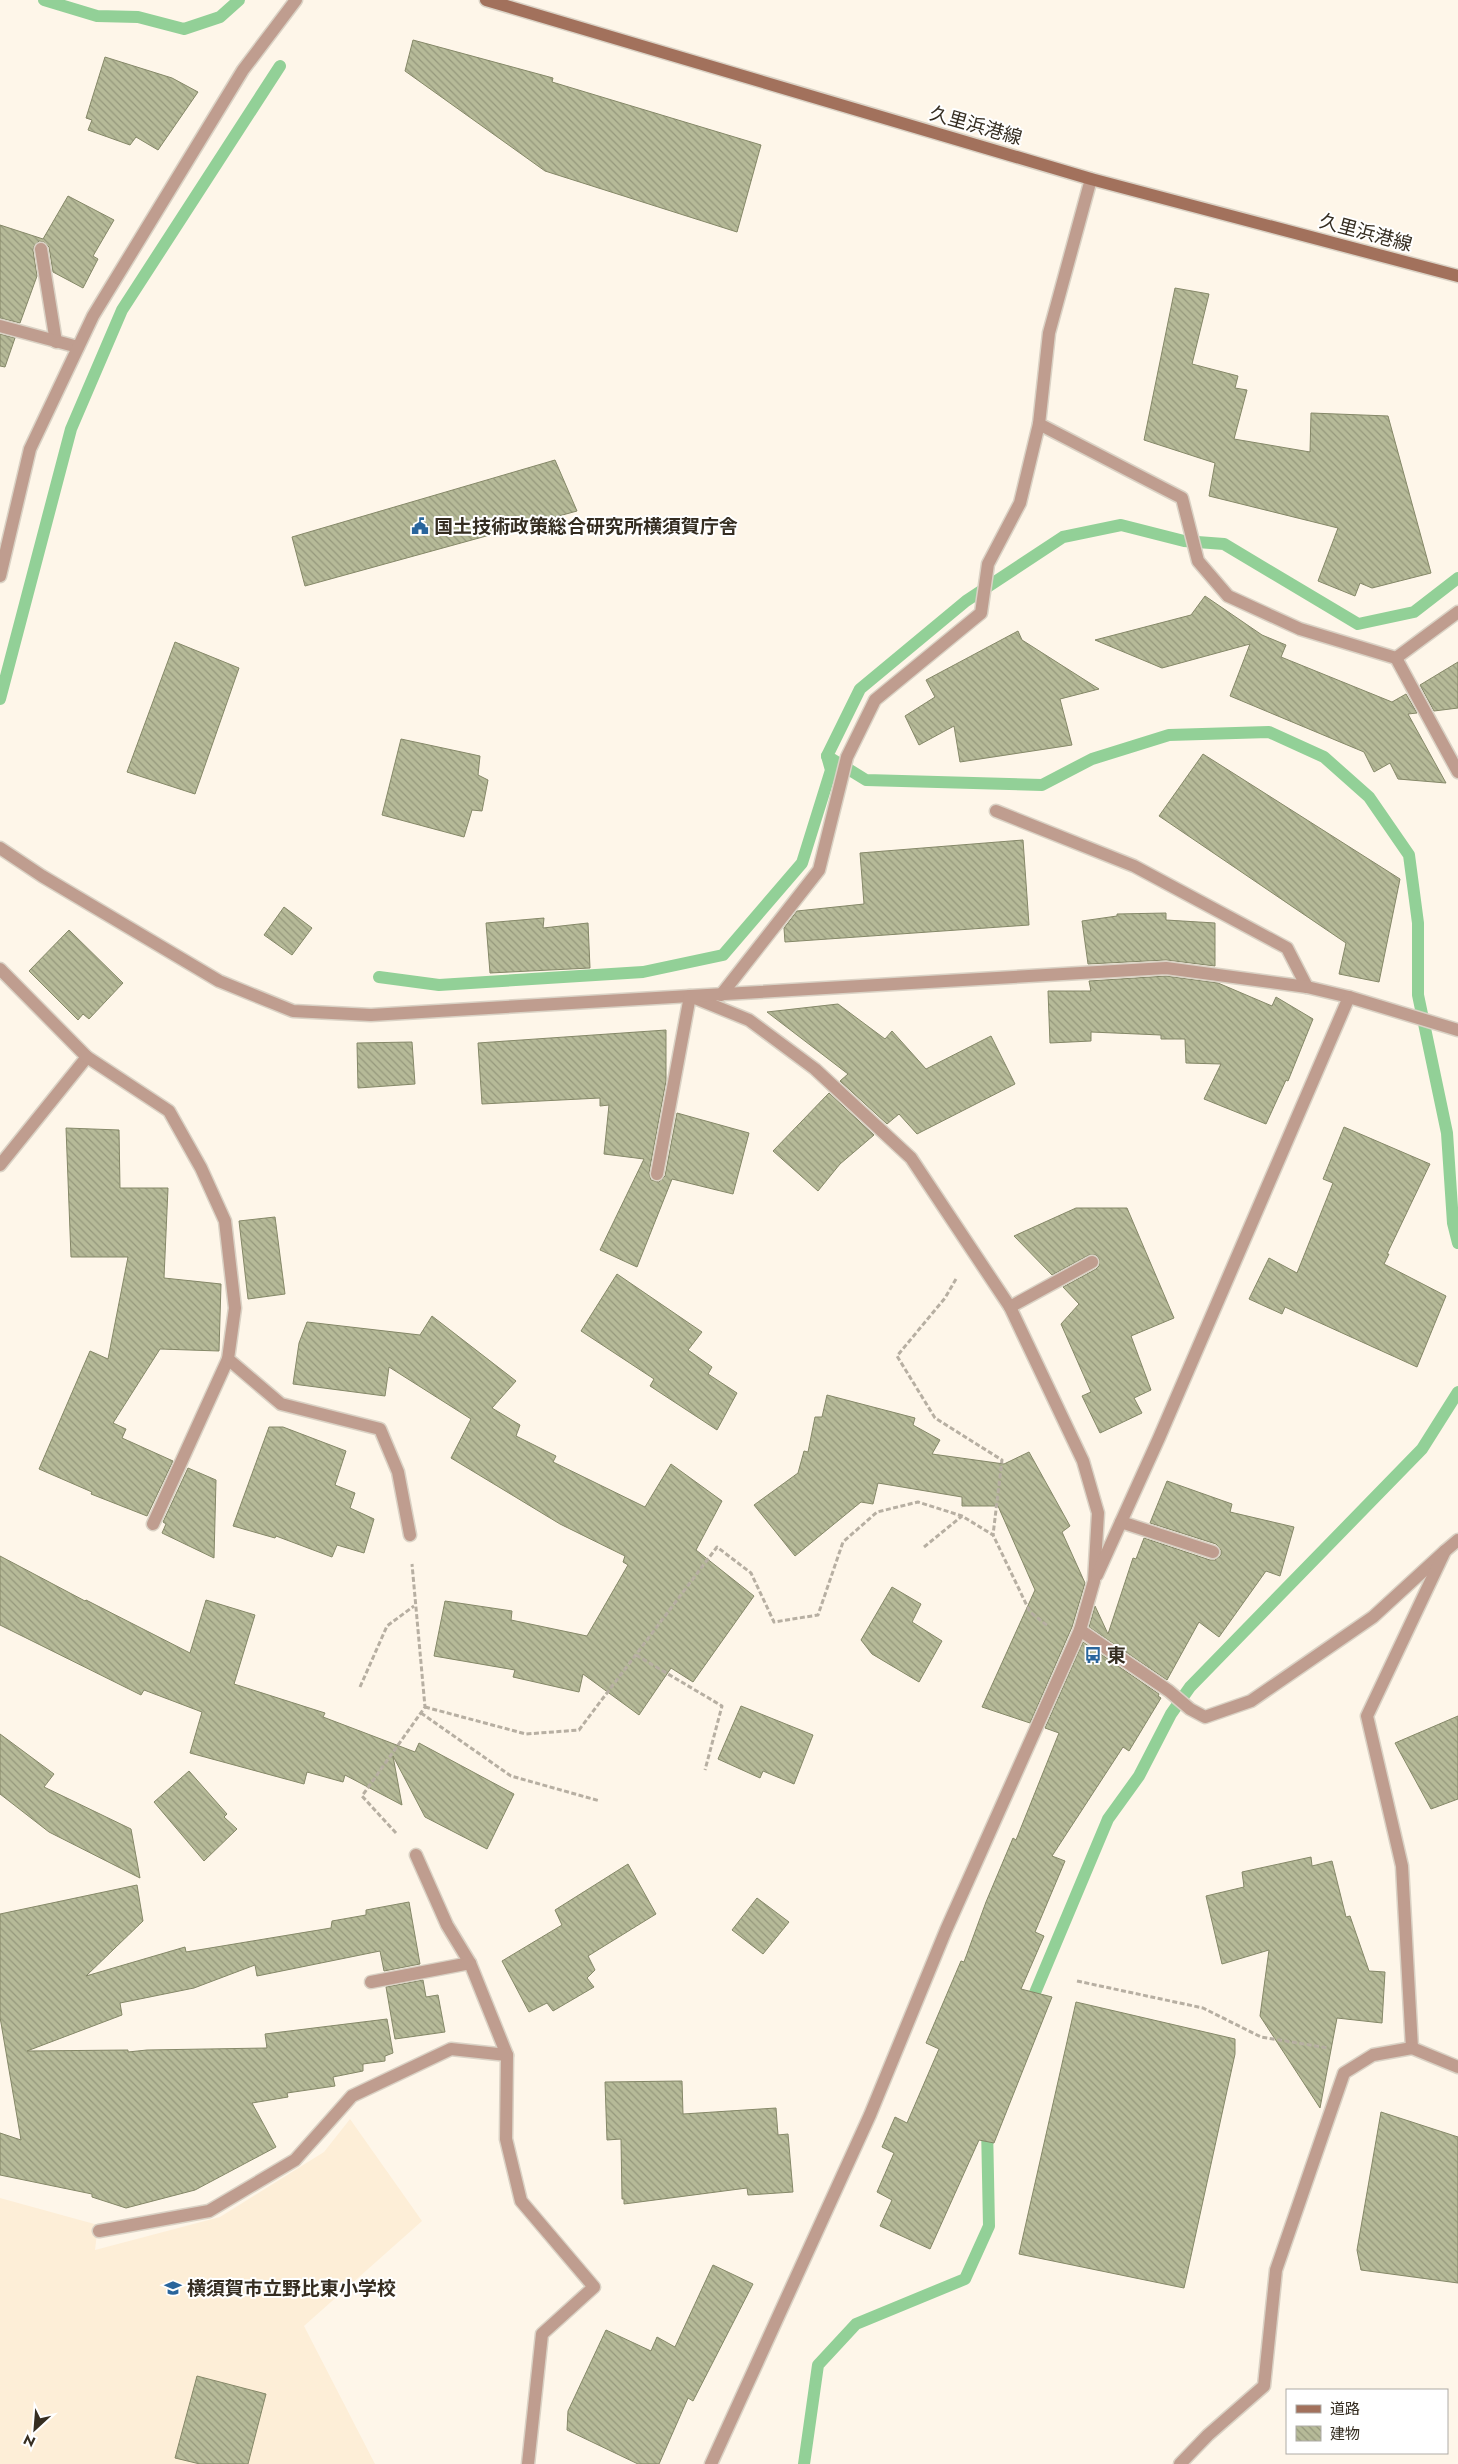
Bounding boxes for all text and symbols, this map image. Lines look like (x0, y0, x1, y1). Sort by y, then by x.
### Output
street label: 久里浜港線 (926, 99, 1025, 152)
street label: 久里浜港線 (1316, 207, 1415, 258)
place label: 国土技術政策総合研究所横須賀庁舎 (434, 513, 738, 540)
public building icon: 国土技術政策総合研究所横須賀庁舎 (410, 516, 430, 536)
place label: 東 (1107, 1642, 1126, 1669)
bus stop icon: 東 (1083, 1645, 1103, 1665)
place label: 横須賀市立野比東小学校 (187, 2275, 396, 2302)
school or university icon: 横須賀市立野比東小学校 (163, 2278, 183, 2298)
legend (1286, 2389, 1448, 2454)
text: 道路 (1330, 2398, 1360, 2420)
north arrow (10, 2404, 60, 2454)
text: 建物 (1330, 2423, 1360, 2445)
text: N (20, 2429, 39, 2452)

